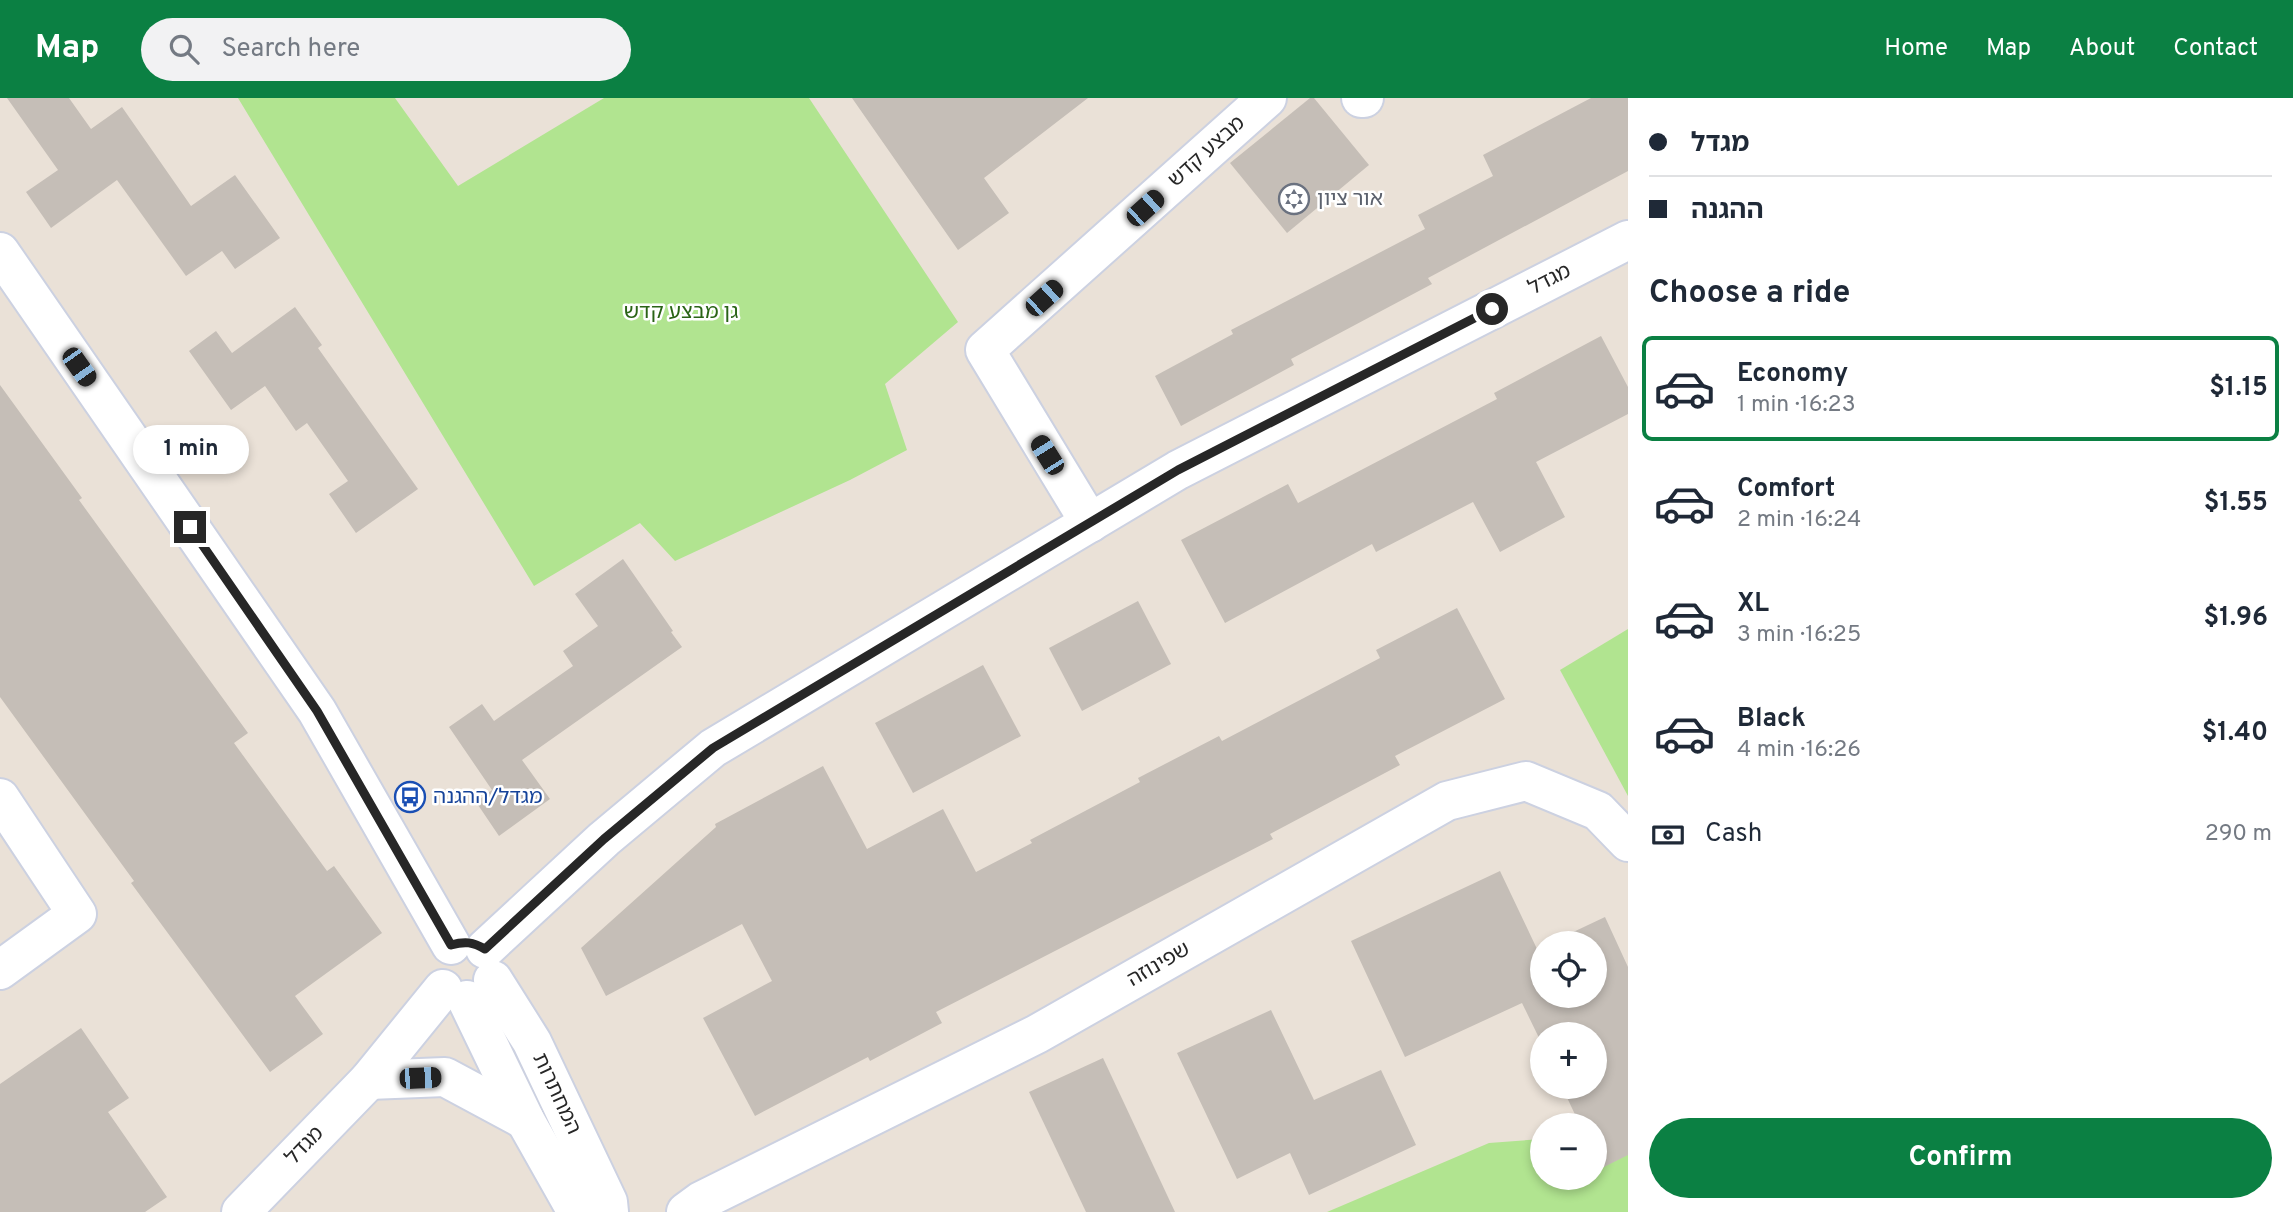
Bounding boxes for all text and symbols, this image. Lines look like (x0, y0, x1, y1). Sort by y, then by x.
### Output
search box (141, 18, 631, 81)
text: Map (35, 28, 99, 70)
icon: search (165, 30, 203, 68)
text: Search here (221, 33, 360, 66)
text: Home (1884, 34, 1948, 64)
text: Map (1986, 34, 2031, 64)
text: About (2069, 34, 2135, 64)
text: Contact (2173, 34, 2258, 64)
street label: מבצע קדש (1163, 110, 1251, 194)
text: מגדל (1691, 128, 1749, 161)
synagogue icon: אור ציון (1277, 182, 1311, 216)
car (1123, 186, 1168, 230)
place label: אור ציון (1317, 186, 1383, 213)
text: ההגנה (1691, 195, 1764, 228)
street label: מגדל (1524, 258, 1576, 302)
text: Choose a ride (1649, 274, 1850, 314)
car (1022, 276, 1067, 320)
route start (1476, 293, 1508, 325)
park label: גן מבצע קדש (624, 299, 738, 326)
car (59, 344, 100, 390)
icon: car (1653, 357, 1716, 420)
text: Economy (1737, 358, 1848, 391)
text: $1.15 (2209, 372, 2268, 405)
text: 1 min · 16:23 (1737, 391, 1855, 420)
callout: 1 min (132, 426, 248, 474)
car (1027, 432, 1068, 478)
text: 1 min (163, 435, 219, 464)
icon: car (1653, 472, 1716, 535)
text: Comfort (1737, 473, 1835, 506)
text: $1.55 (2204, 487, 2268, 520)
text: 2 min · 16:24 (1737, 506, 1861, 535)
route end (174, 511, 206, 543)
icon: car (1653, 587, 1716, 650)
text: XL (1737, 588, 1769, 621)
text: $1.96 (2204, 602, 2268, 635)
text: 3 min · 16:25 (1737, 621, 1861, 650)
icon: car (1653, 702, 1716, 765)
text: Black (1737, 703, 1806, 736)
text: $1.40 (2202, 717, 2268, 750)
text: 4 min · 16:26 (1737, 736, 1861, 765)
bus stop icon: מגדל/ההגנה (393, 780, 427, 814)
place label: מגדל/ההגנה (433, 784, 543, 811)
icon: cash (1649, 816, 1687, 854)
text: Cash (1705, 818, 1762, 851)
text: 290 m (2205, 820, 2272, 849)
map controls (1530, 931, 1607, 1190)
button: locate (1530, 931, 1607, 1008)
street label: שפינוזה (1123, 936, 1195, 994)
button: + (1530, 1022, 1607, 1099)
street label: המחתרות (525, 1049, 587, 1139)
car (399, 1067, 442, 1089)
button: − (1530, 1113, 1607, 1190)
button: Confirm (1649, 1118, 2272, 1198)
street label: מגדל (280, 1121, 330, 1171)

